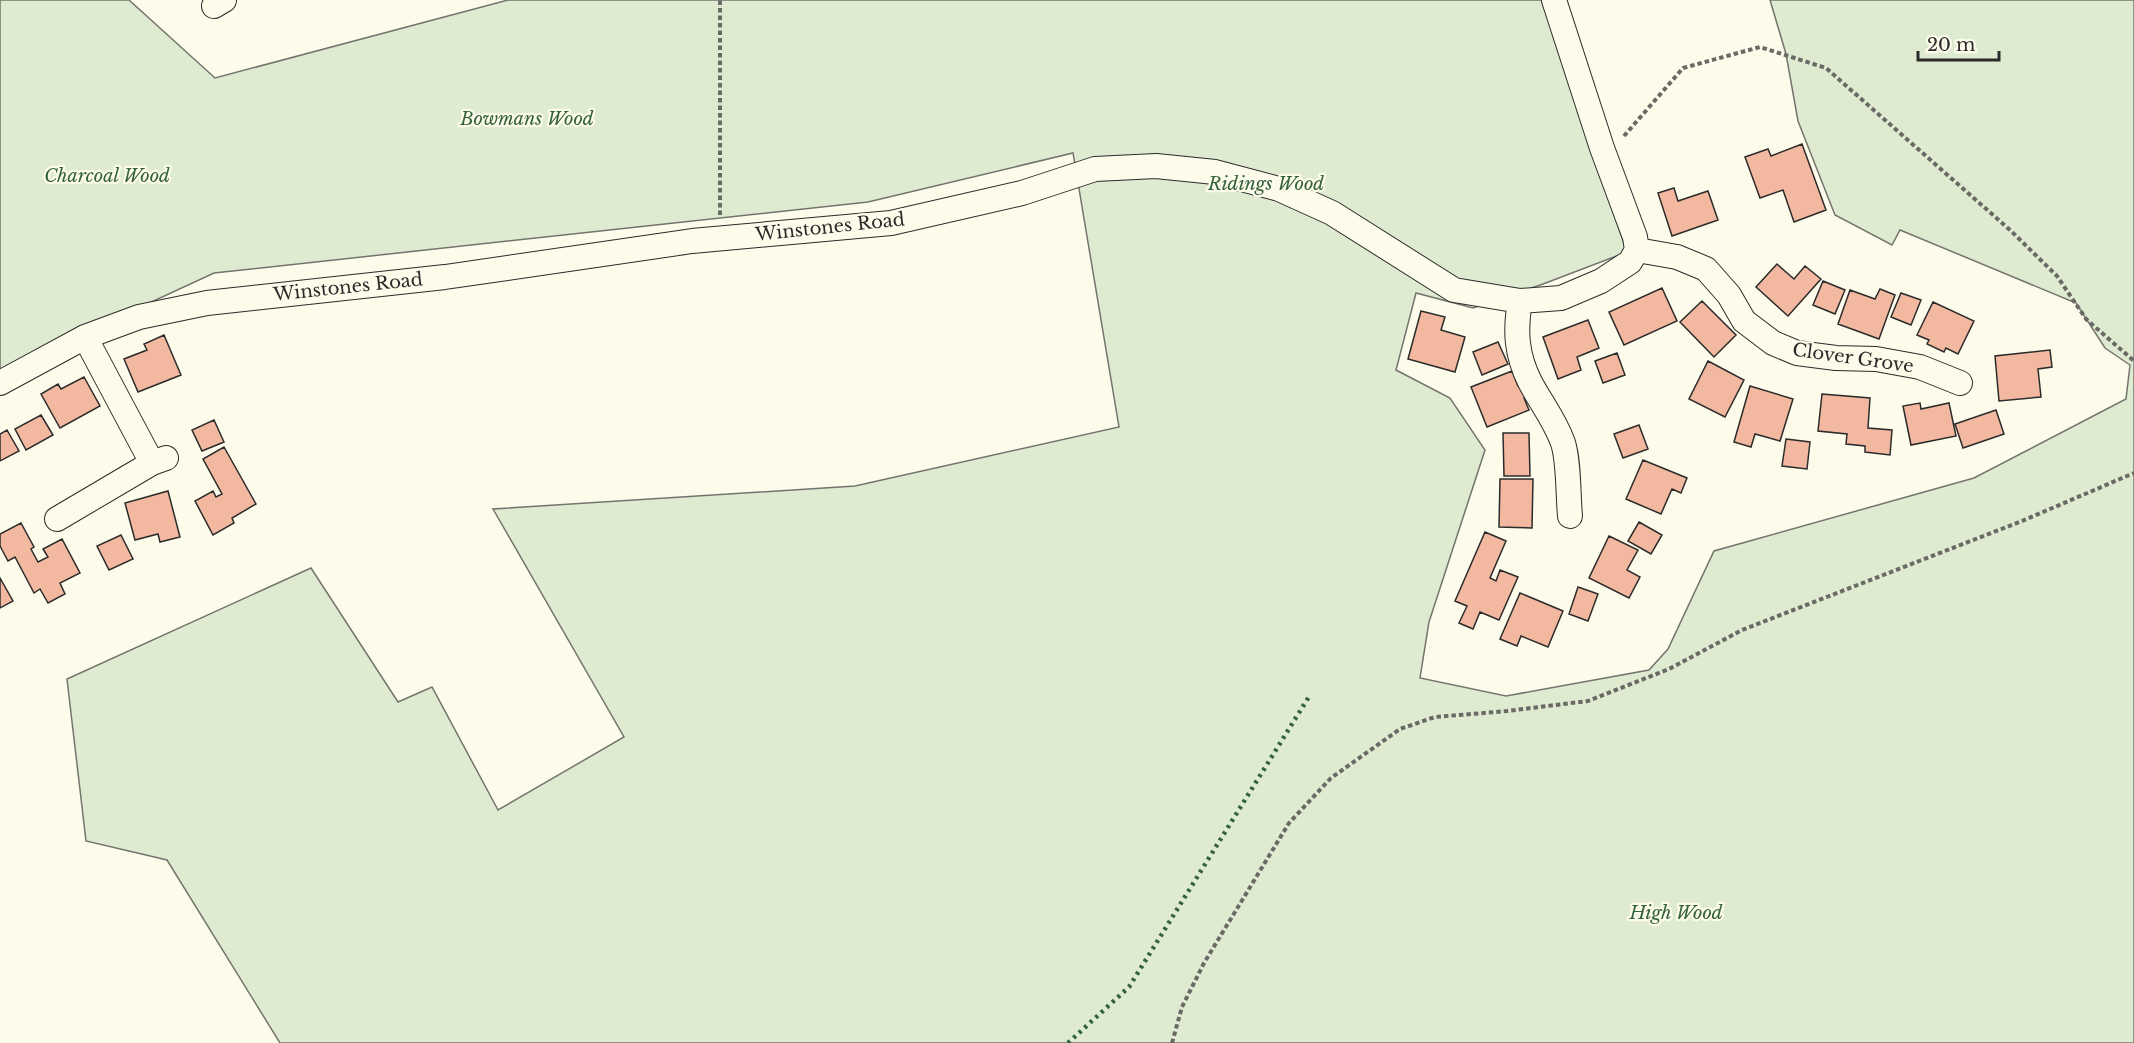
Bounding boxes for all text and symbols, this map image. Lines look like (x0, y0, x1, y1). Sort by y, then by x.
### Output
scale bar (1918, 24, 1999, 62)
text: 20 m (1927, 34, 1975, 56)
park label: Bowmans Wood (459, 108, 594, 130)
park label: Charcoal Wood (44, 165, 170, 187)
park label: Ridings Wood (1207, 173, 1324, 195)
street label: Winstones Road (753, 208, 906, 246)
street label: Winstones Road (271, 268, 424, 306)
street label: Clover Grove (1791, 339, 1915, 377)
park label: High Wood (1628, 902, 1723, 924)

